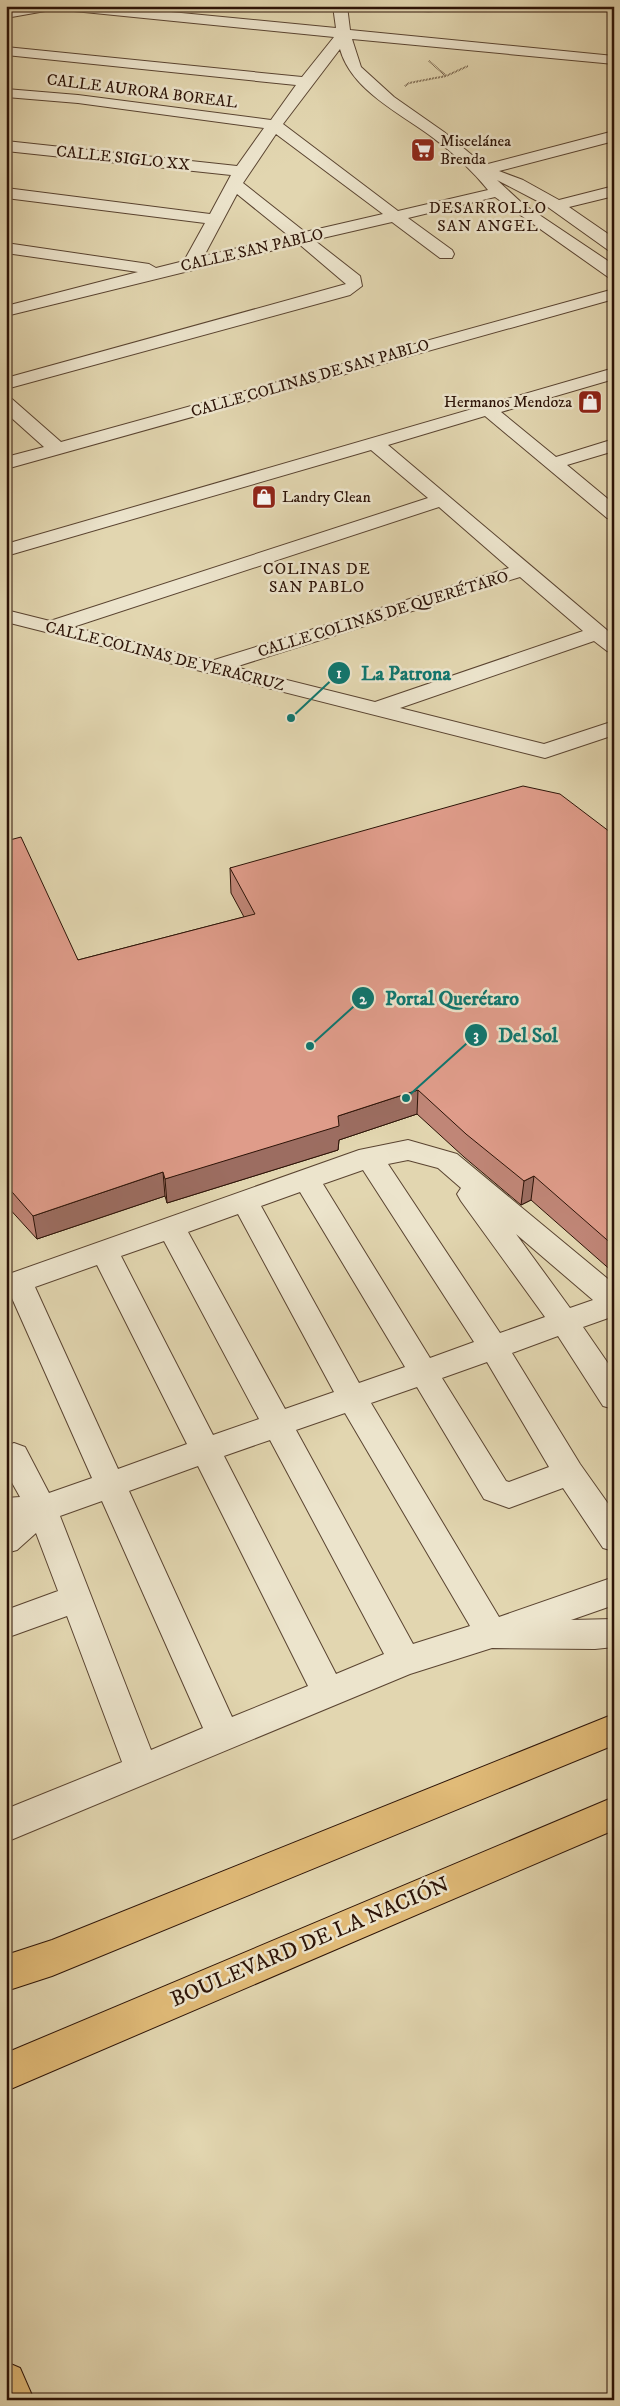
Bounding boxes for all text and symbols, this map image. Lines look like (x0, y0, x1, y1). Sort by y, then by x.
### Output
street label: CALLE AURORA BOREAL (46, 69, 239, 113)
place label: Miscelánea Brenda (440, 131, 511, 169)
supermarket icon: Miscelánea Brenda (410, 137, 436, 163)
street label: CALLE SIGLO XX (55, 141, 191, 175)
district label: DESARROLLO SAN ANGEL (429, 198, 547, 236)
street label: CALLE SAN PABLO (179, 224, 325, 276)
street label: CALLE COLINAS DE SAN PABLO (189, 334, 431, 422)
shop icon: Hermanos Mendoza (577, 389, 603, 415)
place label: Hermanos Mendoza (444, 392, 572, 412)
shop icon: Landry Clean (251, 484, 277, 510)
place label: Landry Clean (282, 487, 371, 507)
district label: COLINAS DE SAN PABLO (263, 559, 371, 597)
street label: CALLE COLINAS DE QUERÉTARO (255, 566, 511, 662)
street label: CALLE COLINAS DE VERACRUZ (43, 617, 287, 695)
callout: La Patrona (326, 655, 461, 690)
text: La Patrona (361, 662, 451, 687)
text: 1 (336, 664, 342, 683)
callout: Portal Querétaro (350, 981, 529, 1016)
text: Portal Querétaro (385, 987, 519, 1012)
text: 2 (359, 990, 367, 1009)
callout: Del Sol (464, 1018, 568, 1053)
text: Del Sol (498, 1024, 559, 1049)
text: 3 (473, 1026, 479, 1045)
street label: BOULEVARD DE LA NACIÓN (166, 1870, 453, 2013)

